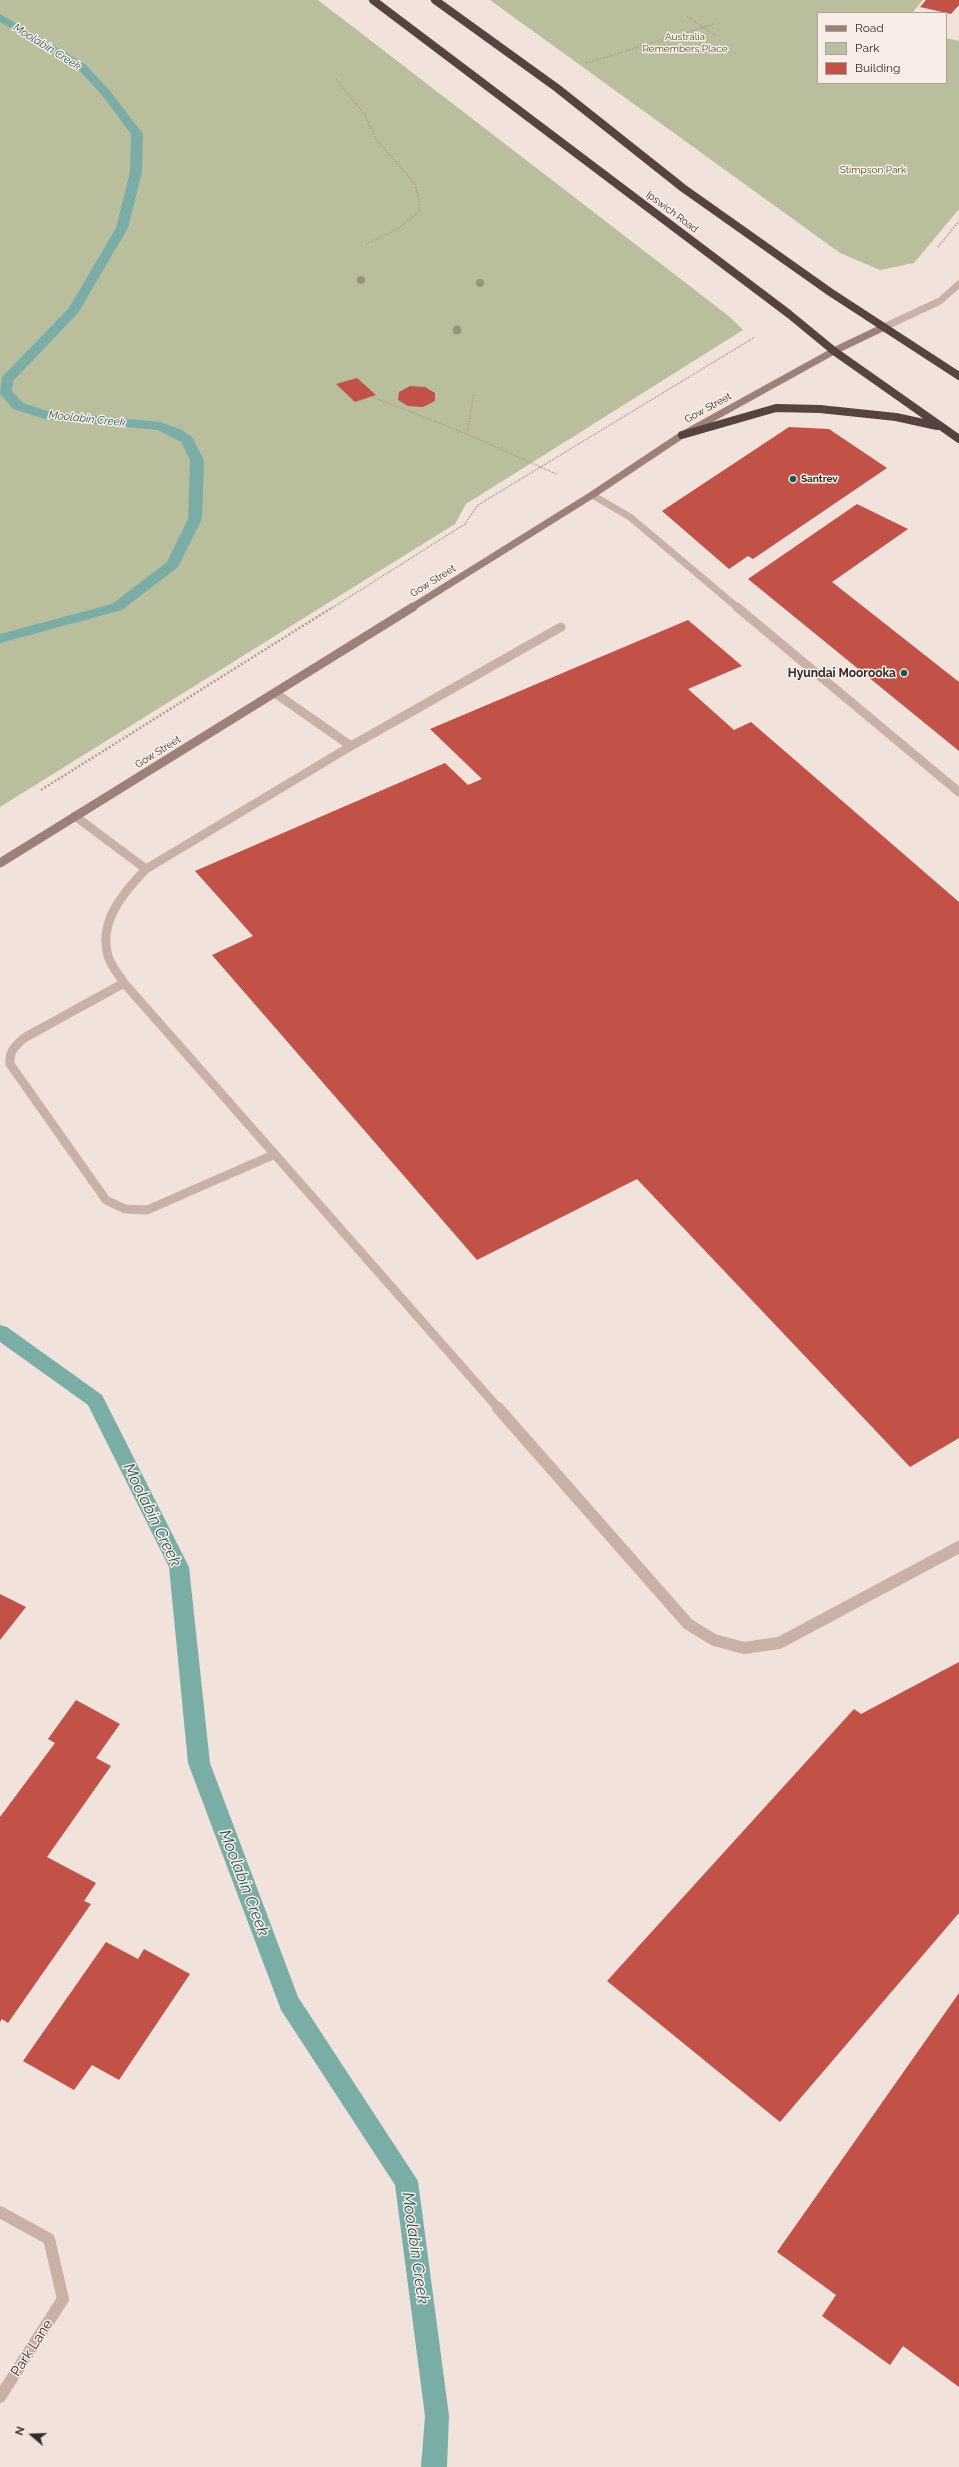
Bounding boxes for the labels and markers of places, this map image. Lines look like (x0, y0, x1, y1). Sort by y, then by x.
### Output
place label: Santrev (801, 473, 838, 485)
marker: Santrev (788, 474, 798, 484)
place label: Hyundai Moorooka (788, 666, 896, 680)
marker: Hyundai Moorooka (899, 668, 909, 678)

